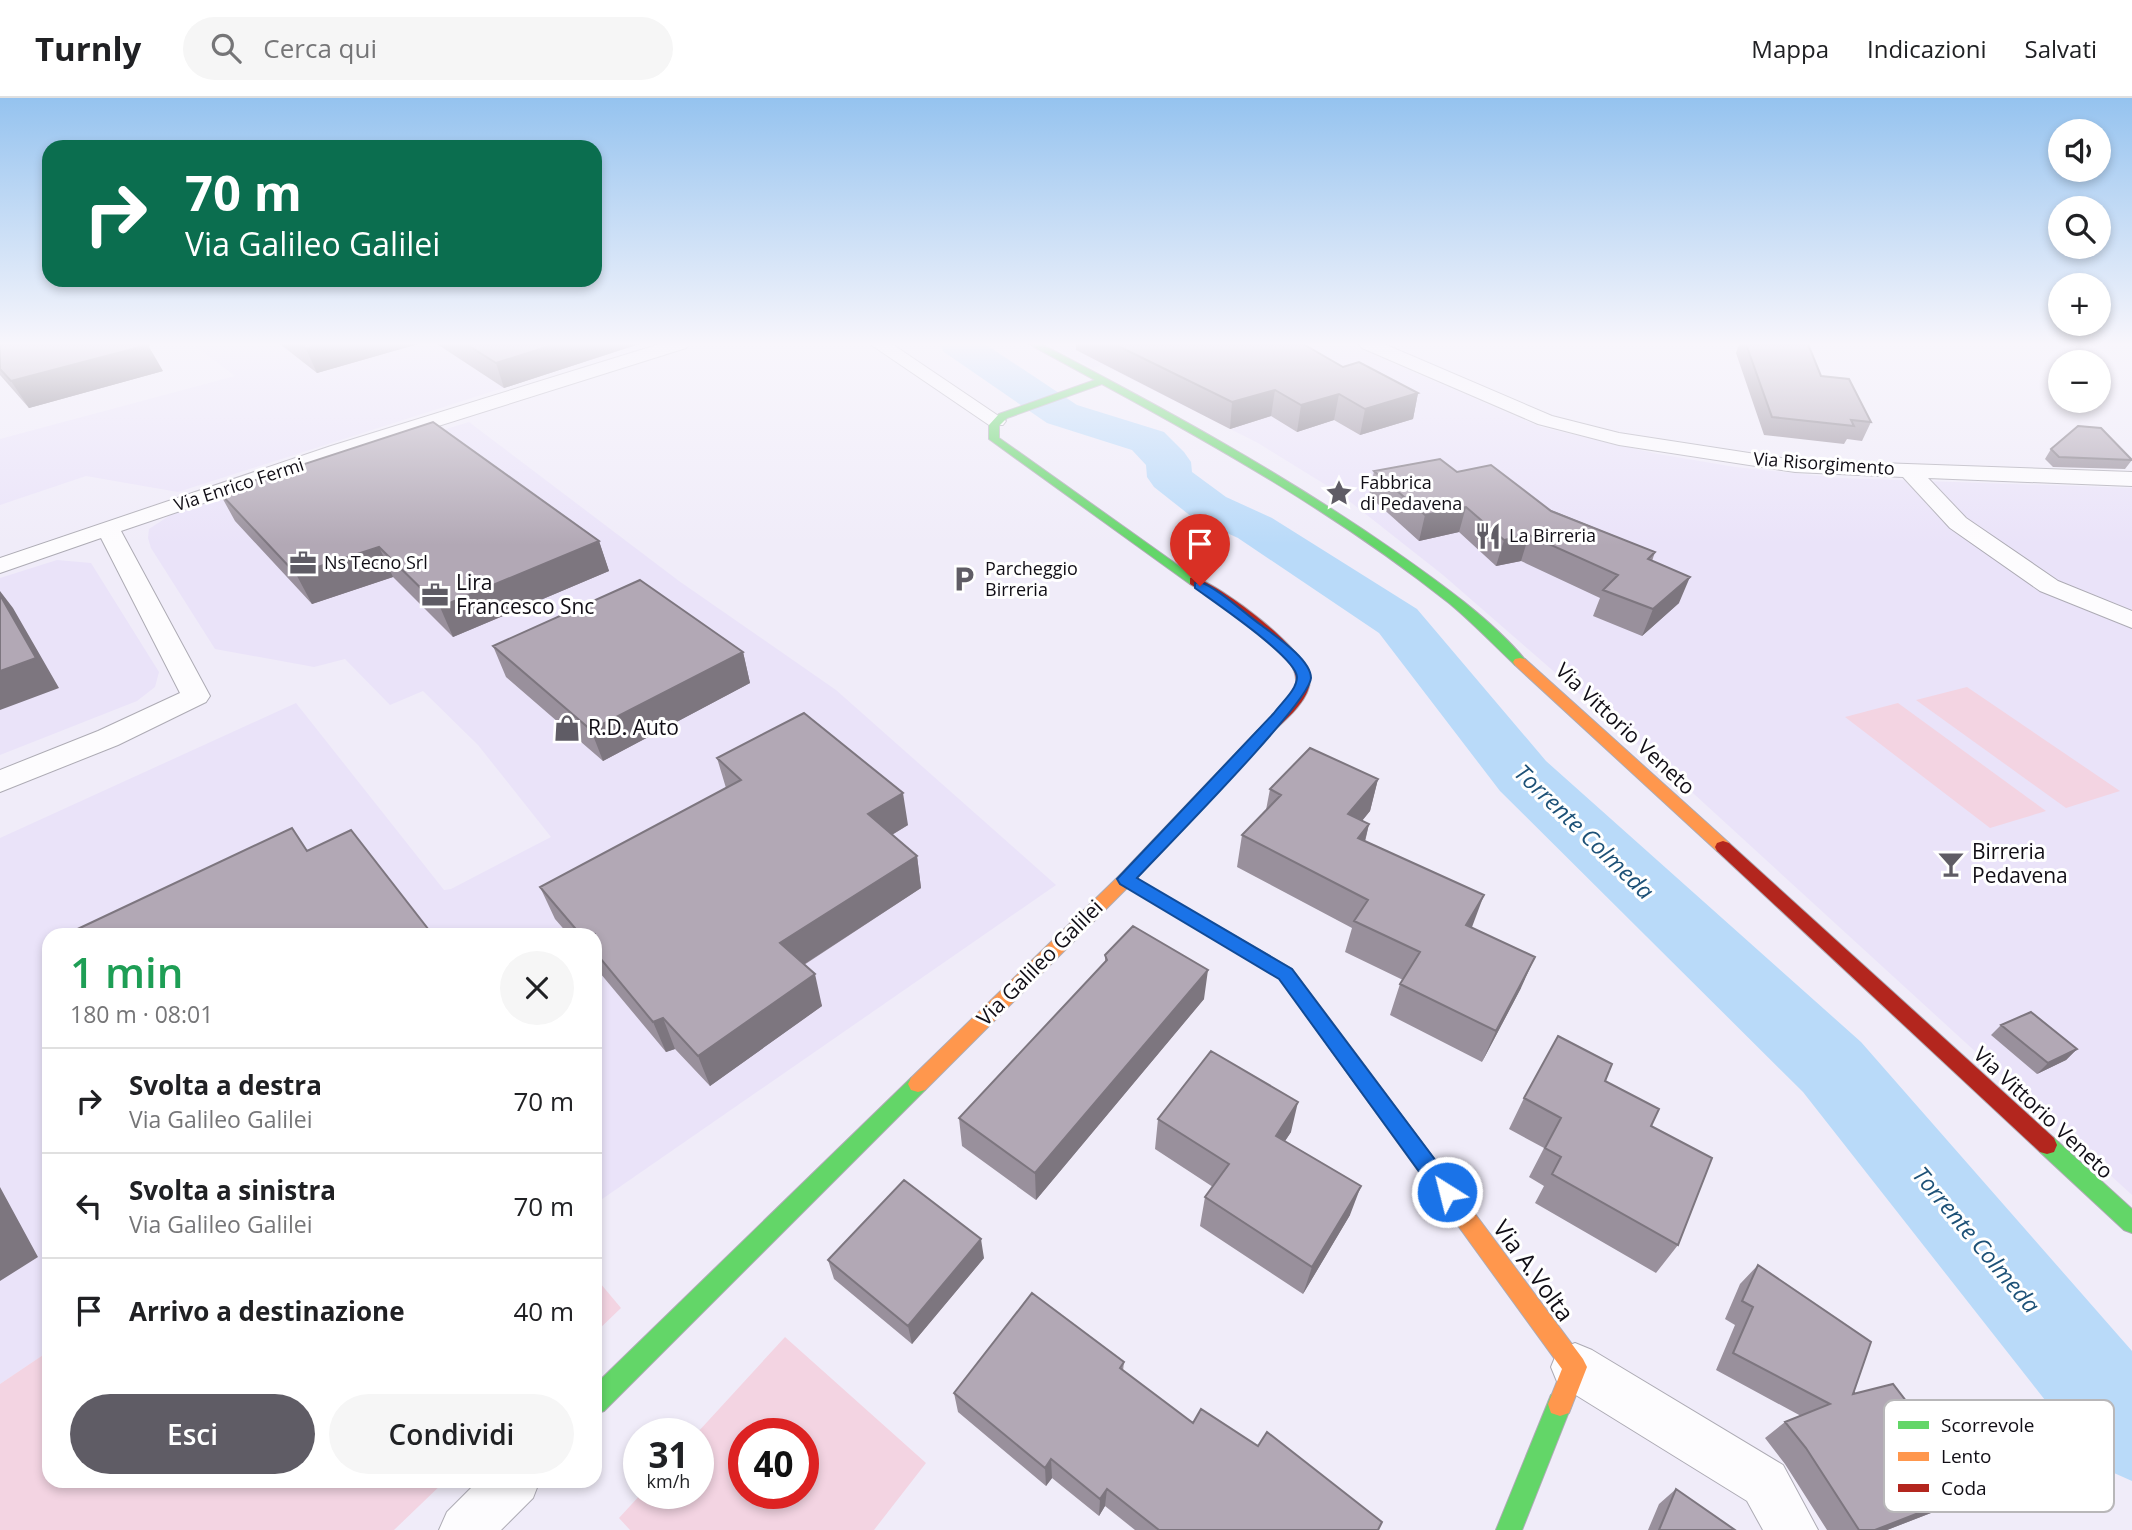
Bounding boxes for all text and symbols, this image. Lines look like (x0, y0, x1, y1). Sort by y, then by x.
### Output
search box (183, 17, 673, 80)
text: Turnly (35, 26, 141, 71)
icon: search (207, 29, 245, 67)
text: Cerca qui (263, 30, 377, 66)
text: Mappa (1751, 32, 1829, 65)
text: Indicazioni (1867, 32, 1987, 65)
text: Salvati (2025, 32, 2097, 65)
map controls (2048, 119, 2111, 413)
button: sound (2048, 119, 2111, 182)
text: 70 m (185, 159, 302, 225)
icon: right (70, 168, 161, 259)
button: search (2048, 196, 2111, 259)
text: Via Galileo Galilei (185, 222, 440, 265)
button: + (2048, 273, 2111, 336)
button: − (2048, 350, 2111, 413)
street label: Via Risorgimento (1753, 446, 1896, 480)
street label: Via Enrico Fermi (171, 452, 307, 516)
place label: Fabbrica di Pedavena (1360, 470, 1462, 515)
place icon: Fabbrica di Pedavena (1324, 478, 1354, 508)
pin (1170, 514, 1230, 586)
restaurant icon: La Birreria (1473, 521, 1503, 551)
place label: La Birreria (1509, 523, 1596, 547)
icon: arrive (1181, 525, 1219, 563)
office icon: Ns Tecno Srl (288, 548, 318, 578)
place label: Ns Tecno Srl (324, 550, 428, 574)
place label: Parcheggio Birreria (985, 556, 1078, 601)
parking icon: Parcheggio Birreria (949, 564, 979, 594)
place label: Lira Francesco Snc (456, 568, 594, 620)
office icon: Lira Francesco Snc (420, 580, 450, 610)
street label: Via Vittorio Veneto (1550, 656, 1702, 800)
shop icon: R.D. Auto (552, 713, 582, 743)
place label: R.D. Auto (588, 713, 679, 741)
water label: Torrente Colmeda (1508, 756, 1661, 906)
place label: Birreria Pedavena (1972, 837, 2068, 889)
bar icon: Birreria Pedavena (1936, 849, 1966, 879)
street label: Via Galileo Galilei (970, 893, 1108, 1031)
text: 1 min (70, 943, 183, 1000)
button: close (500, 951, 574, 1025)
text: 180 m · 08:01 (70, 998, 213, 1030)
street label: Via Vittorio Veneto (1968, 1040, 2120, 1184)
text: Svolta a destra (129, 1067, 322, 1103)
icon: right (70, 1082, 108, 1120)
text: 70 m (513, 1083, 574, 1119)
text: Via Galileo Galilei (129, 1103, 313, 1135)
position arrow (1410, 1155, 1484, 1229)
water label: Torrente Colmeda (1906, 1159, 2048, 1320)
text: Svolta a sinistra (129, 1172, 336, 1208)
icon: left (70, 1187, 108, 1225)
text: 70 m (513, 1188, 574, 1224)
text: Via Galileo Galilei (129, 1208, 313, 1240)
street label: Via A.Volta (1486, 1213, 1582, 1328)
icon: arrive (70, 1292, 108, 1330)
text: Arrivo a destinazione (129, 1293, 405, 1329)
text: 40 m (513, 1293, 574, 1329)
button: Esci (70, 1394, 315, 1474)
button: Condividi (329, 1394, 574, 1474)
legend (1884, 1400, 2114, 1512)
text: Scorrevole (1941, 1412, 2035, 1438)
speed limit sign: 40 (728, 1418, 819, 1509)
text: 31 (648, 1431, 689, 1478)
text: Lento (1941, 1443, 1991, 1469)
text: km/h (647, 1469, 690, 1493)
text: Coda (1941, 1475, 1987, 1501)

